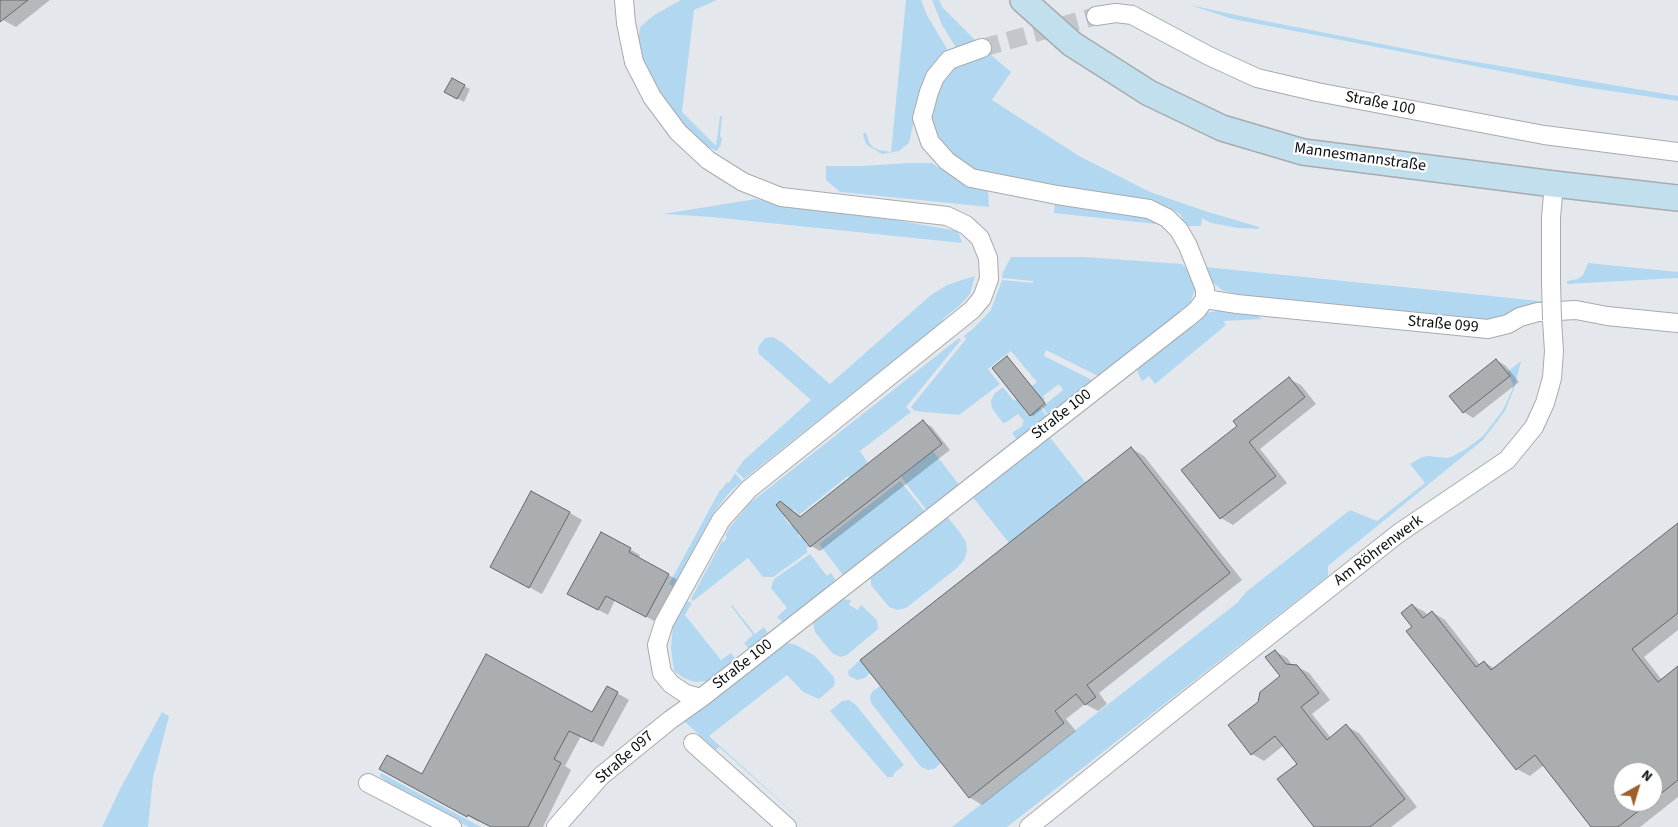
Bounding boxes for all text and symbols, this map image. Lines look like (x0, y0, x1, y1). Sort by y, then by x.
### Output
street label: Straße 100 (1343, 88, 1417, 120)
street label: Mannesmannstraße (1293, 139, 1427, 177)
street label: Straße 099 (1407, 312, 1479, 338)
street label: Straße 100 (1028, 386, 1096, 444)
street label: Am Röhrenwerk (1331, 511, 1427, 591)
street label: Straße 100 (709, 636, 777, 694)
street label: Straße 097 (592, 727, 658, 789)
north arrow (1613, 762, 1663, 812)
text: N (1637, 765, 1657, 787)

